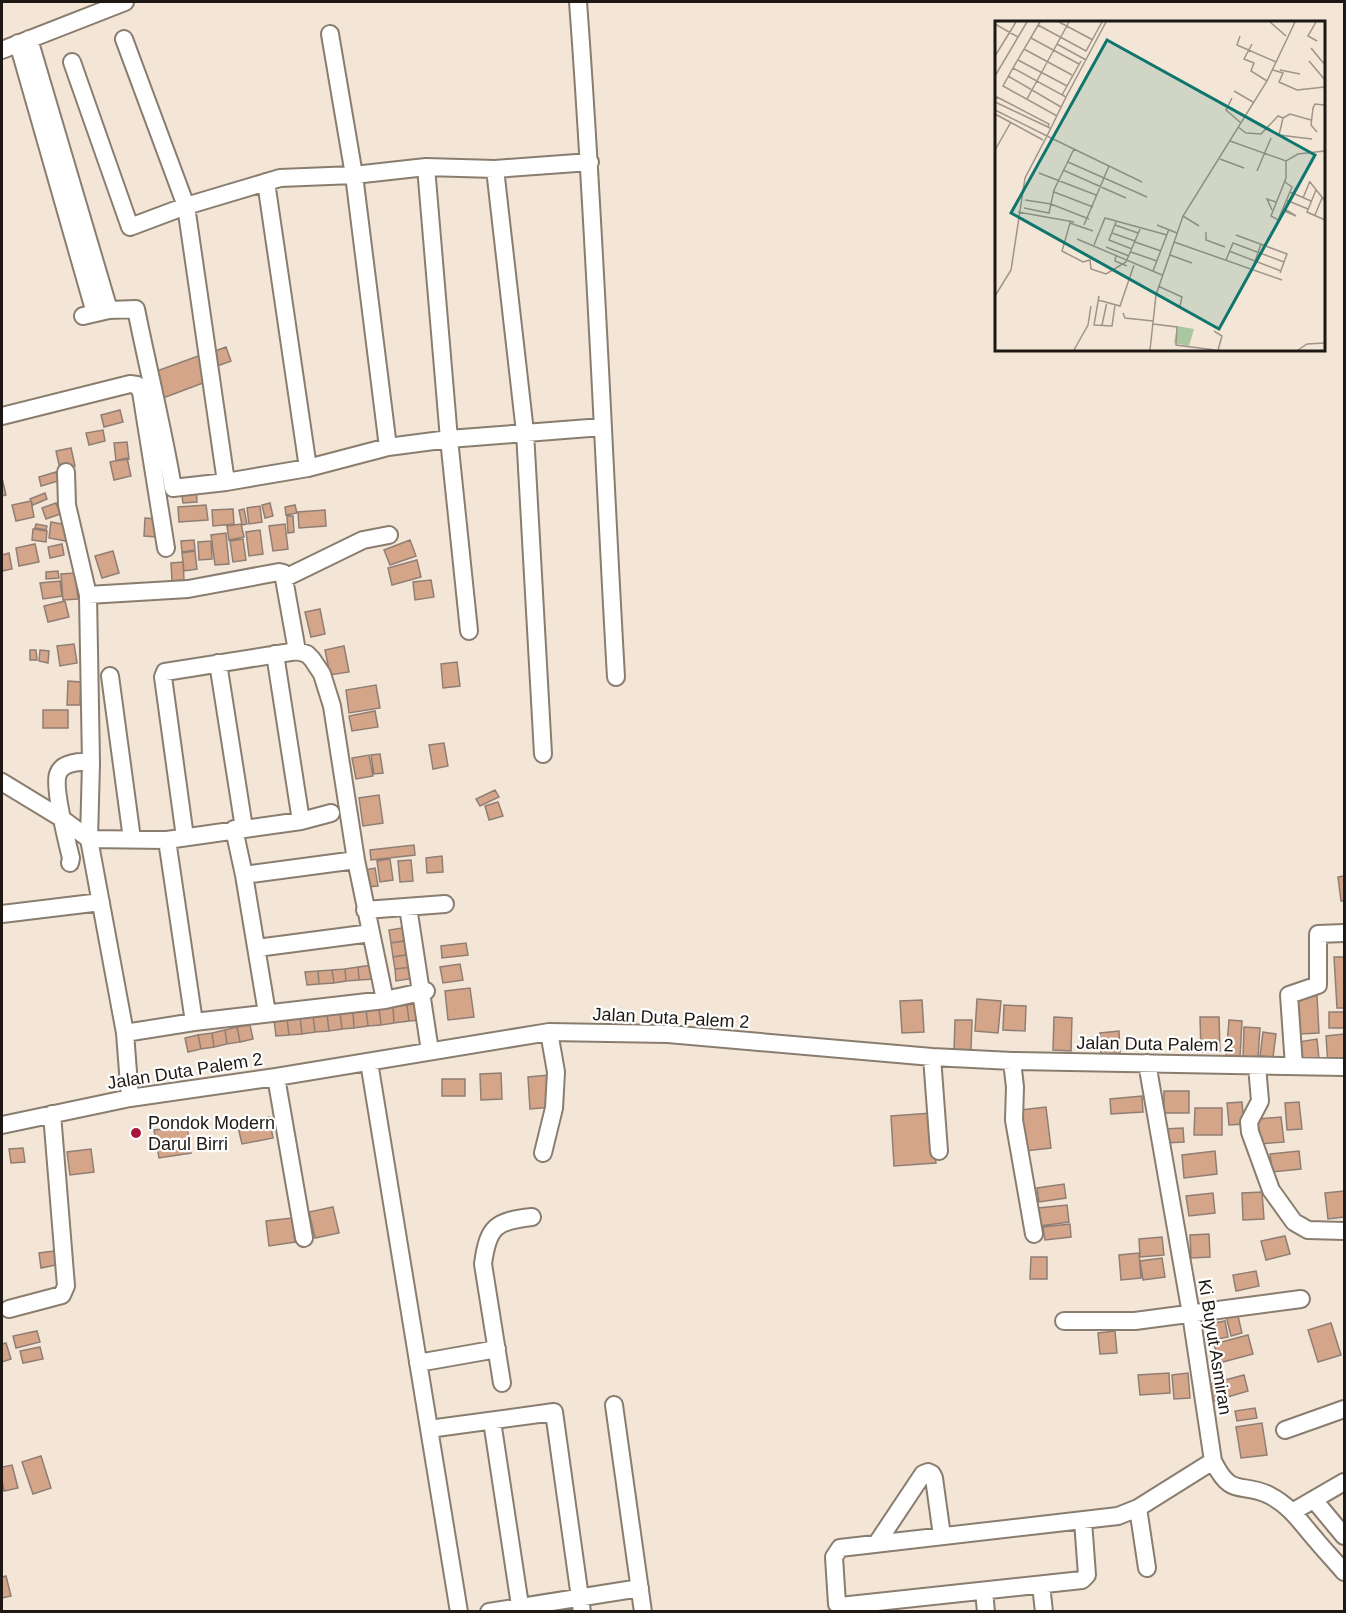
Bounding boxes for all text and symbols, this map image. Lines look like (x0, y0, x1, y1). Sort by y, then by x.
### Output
inset map (995, 21, 1325, 351)
street label: Jalan Duta Palem 2 (592, 1004, 750, 1032)
street label: Jalan Duta Palem 2 (1076, 1033, 1234, 1055)
street label: Jalan Duta Palem 2 (106, 1049, 264, 1093)
place label: Pondok Modern Darul Birri (148, 1113, 275, 1154)
marker: Pondok Modern Darul Birri (129, 1126, 143, 1140)
street label: Ki Buyut Asmiran (1194, 1278, 1236, 1416)

